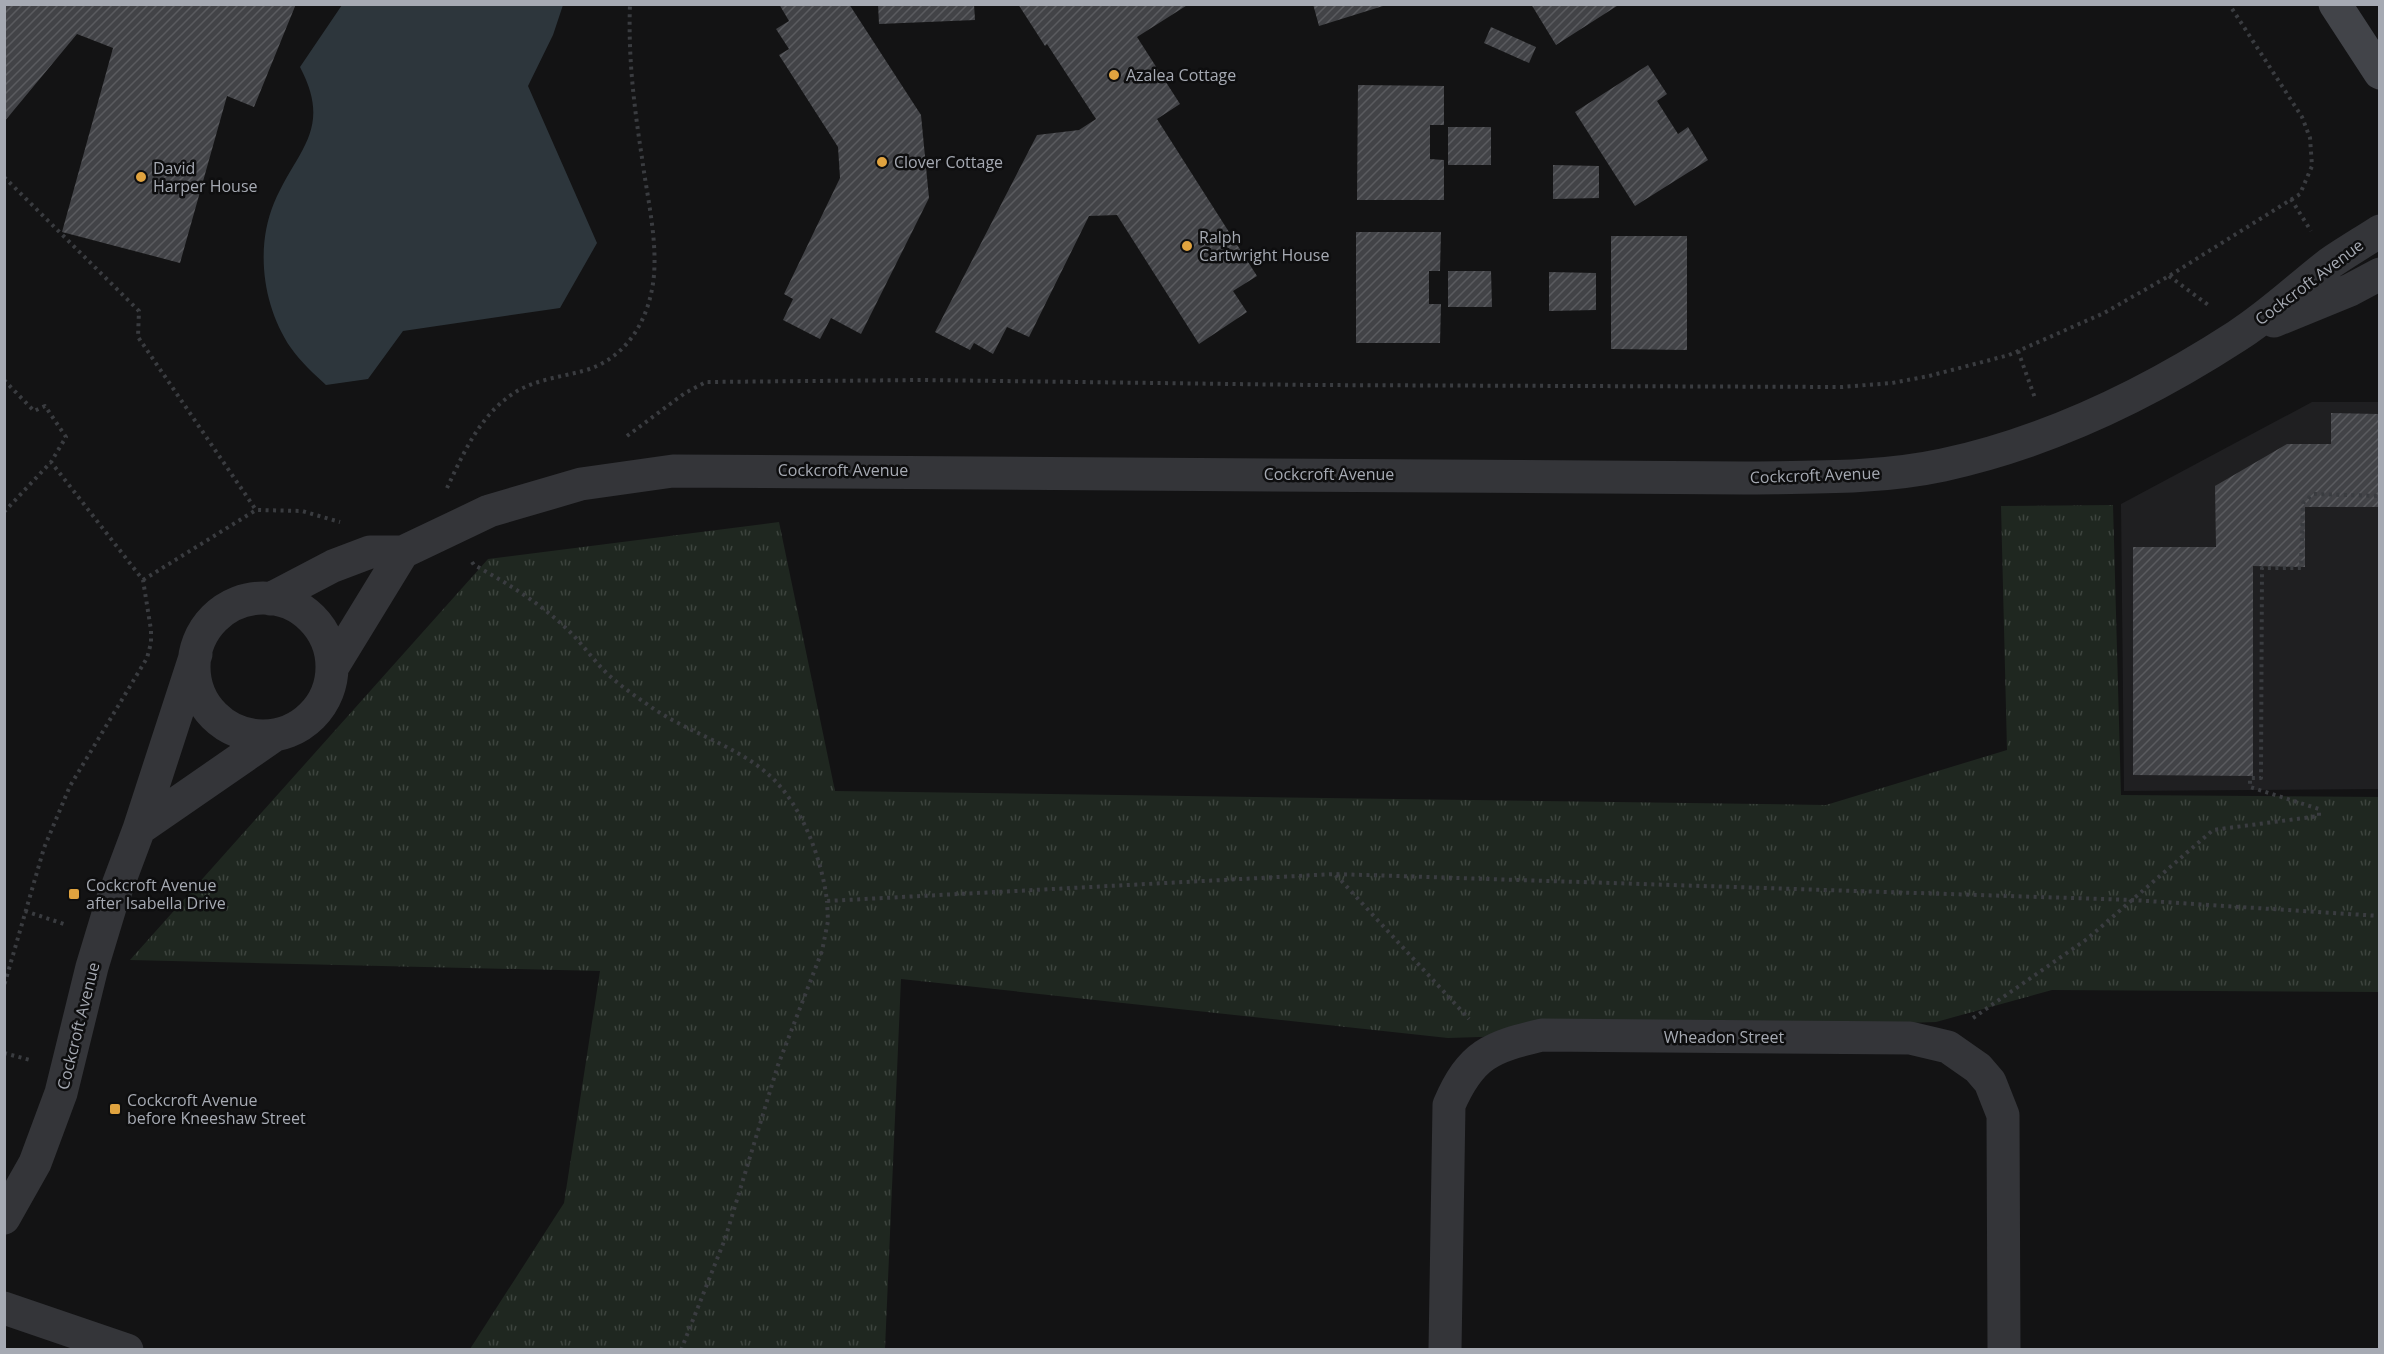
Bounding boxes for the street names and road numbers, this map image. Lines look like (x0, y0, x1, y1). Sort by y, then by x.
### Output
street label: Cockcroft Avenue (2250, 234, 2368, 330)
street label: Cockcroft Avenue (778, 459, 908, 481)
street label: Cockcroft Avenue (1749, 462, 1881, 488)
street label: Cockcroft Avenue (1264, 463, 1394, 485)
street label: Cockcroft Avenue (52, 960, 104, 1092)
street label: Wheadon Street (1664, 1026, 1785, 1048)

